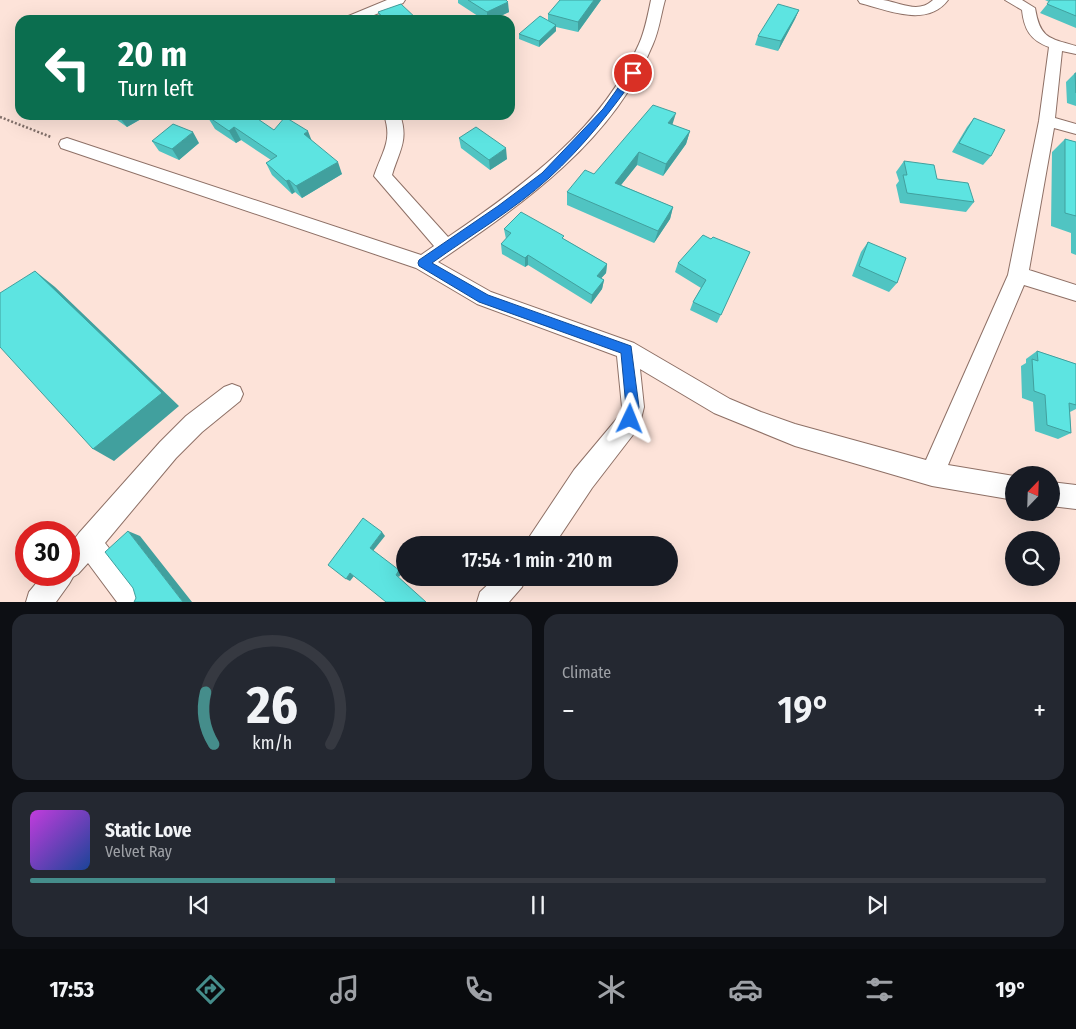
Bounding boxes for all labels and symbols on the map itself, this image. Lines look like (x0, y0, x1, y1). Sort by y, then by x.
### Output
pin (612, 52, 654, 94)
position arrow (603, 392, 655, 444)
north arrow (1005, 466, 1060, 521)
speed limit sign: 30 (15, 521, 80, 586)

